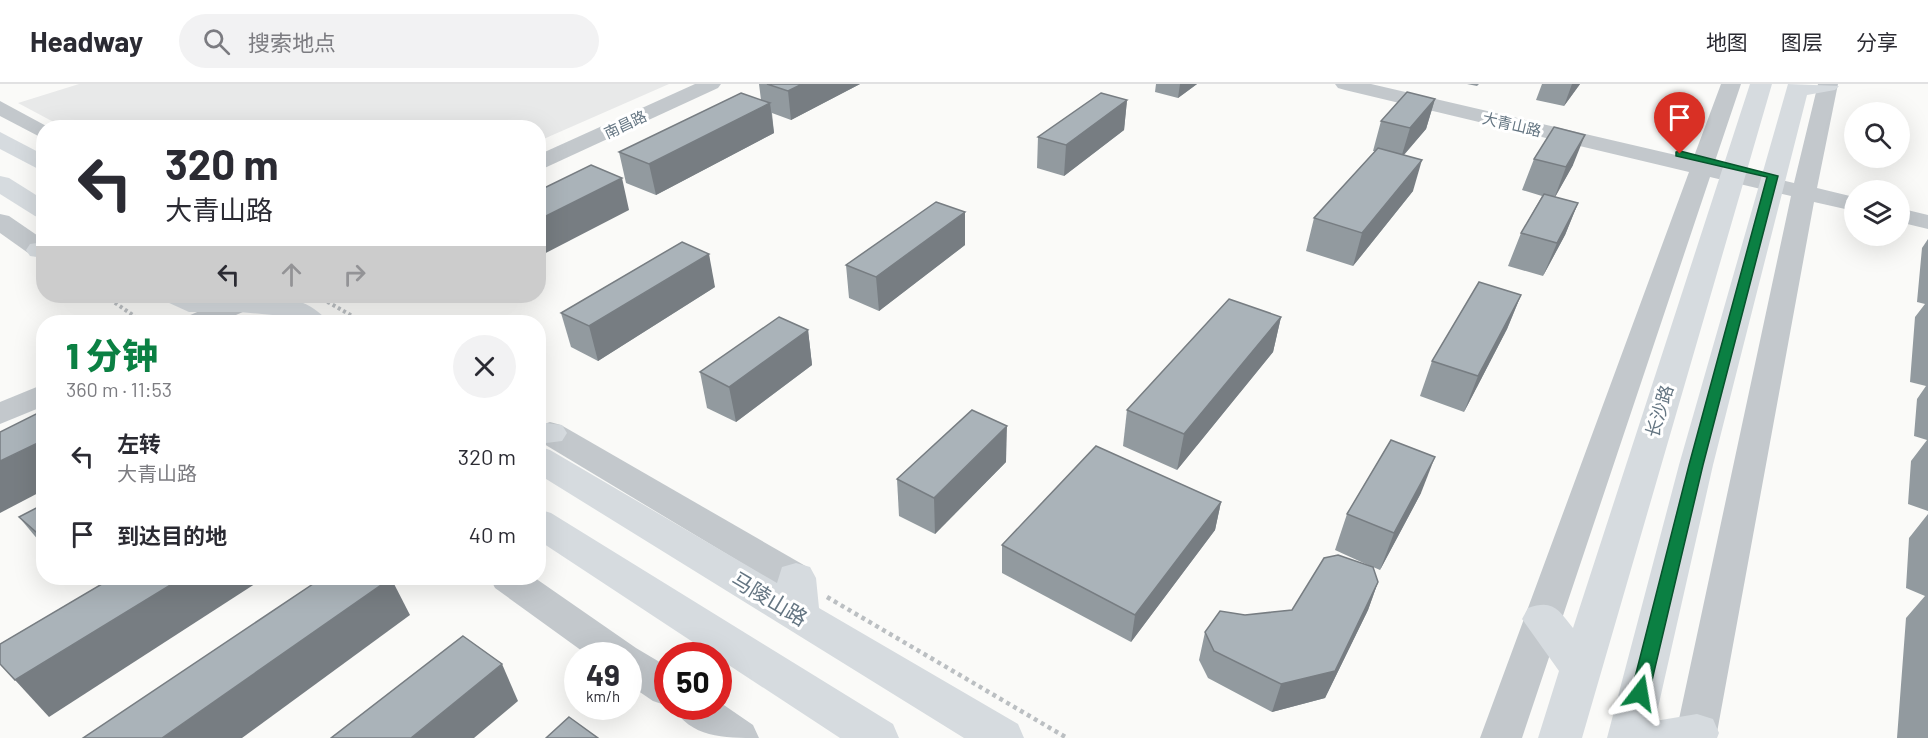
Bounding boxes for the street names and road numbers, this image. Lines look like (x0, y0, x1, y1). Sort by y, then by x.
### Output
street label: 南昌路 (601, 106, 649, 142)
street label: 大青山路 (1481, 108, 1543, 140)
street label: 长沙路 (1641, 382, 1677, 440)
street label: 马陵山路 (728, 566, 812, 630)

